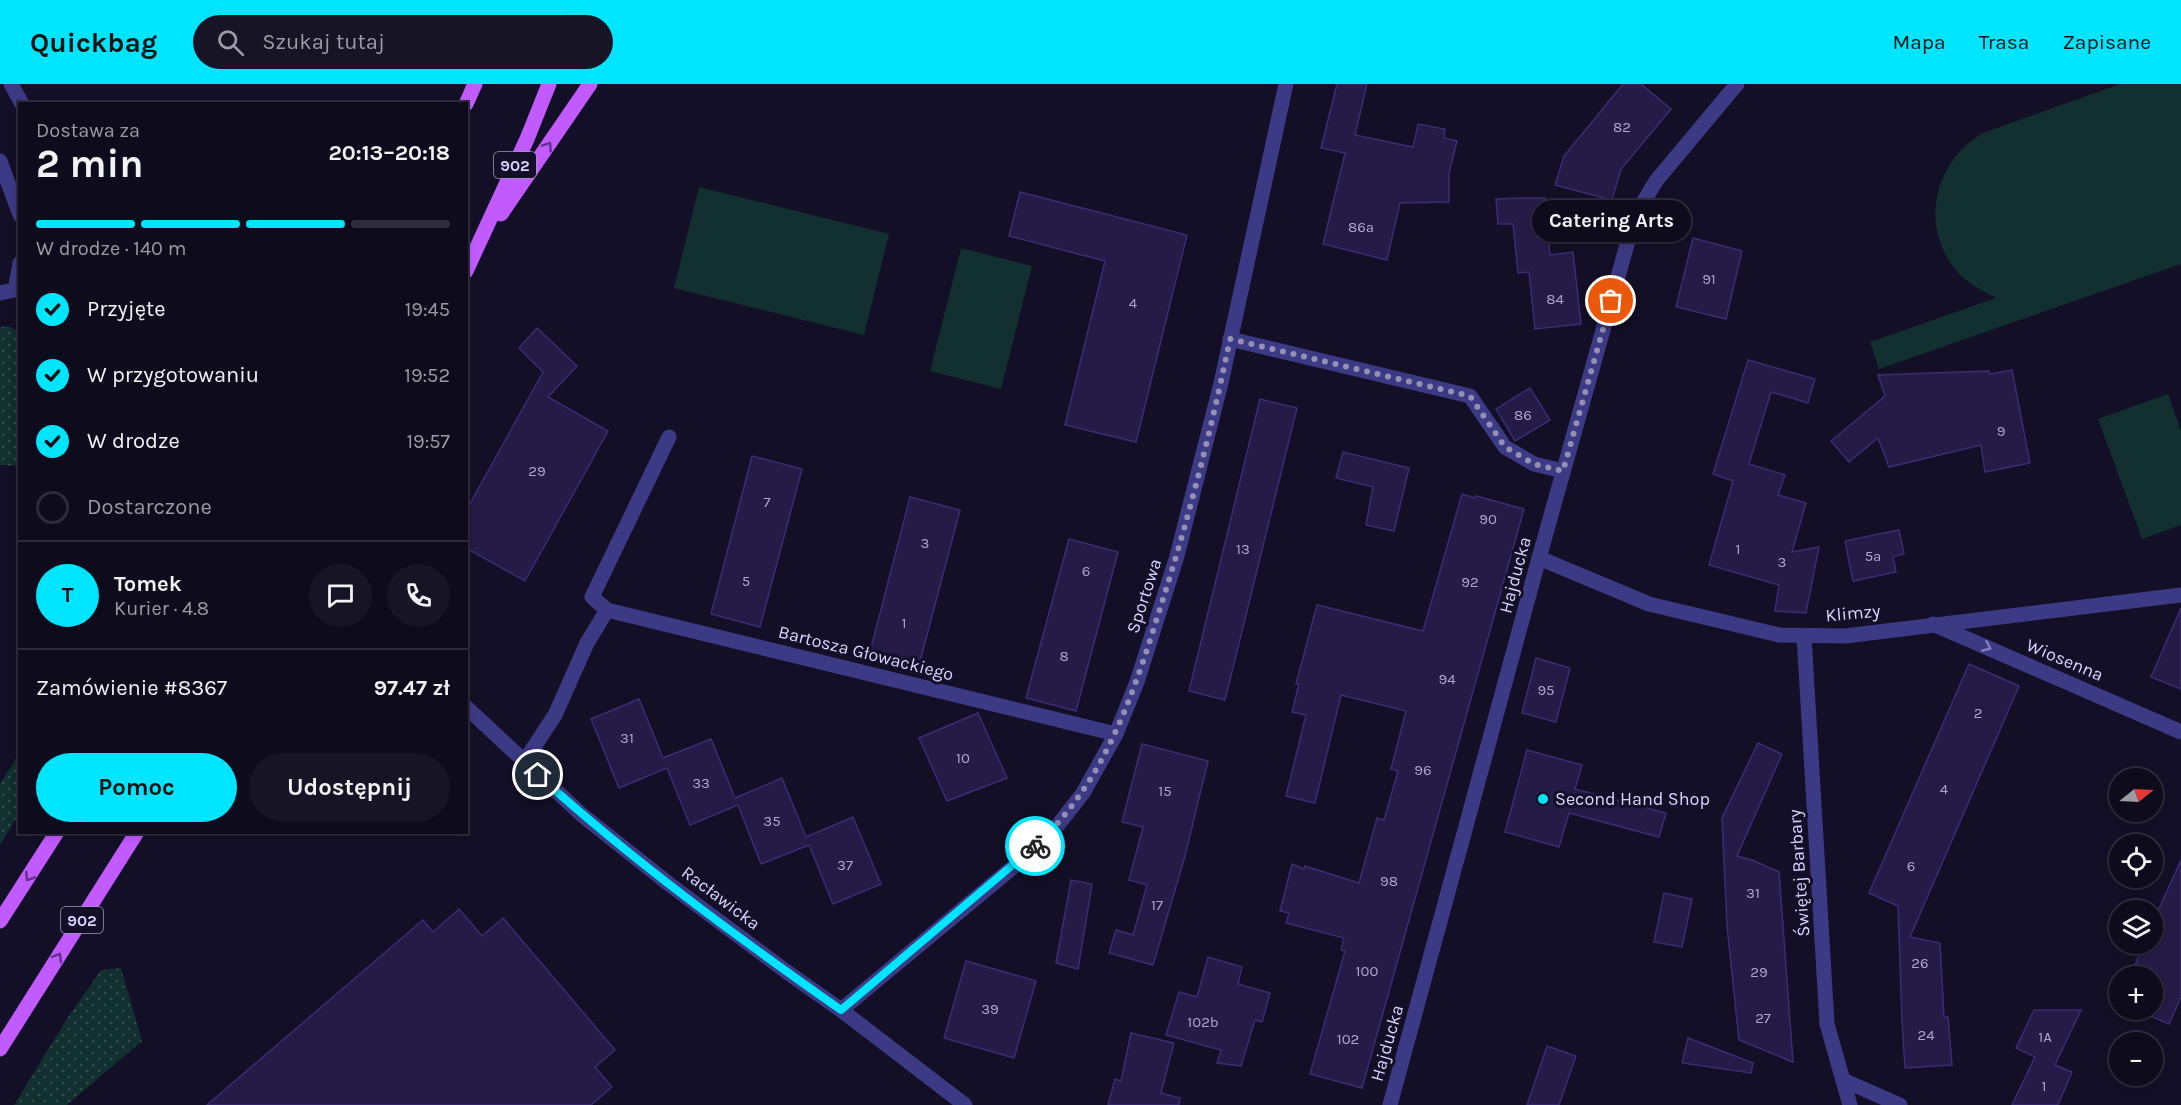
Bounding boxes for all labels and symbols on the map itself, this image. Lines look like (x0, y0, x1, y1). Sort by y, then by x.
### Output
house number: 82 (1613, 118, 1631, 136)
one-way arrow (541, 141, 552, 152)
road number: 902 (494, 152, 536, 178)
callout: Catering Arts (1532, 199, 1690, 241)
house number: 86a (1348, 218, 1374, 236)
house number: 91 (1702, 270, 1716, 288)
pin (1585, 275, 1636, 326)
house number: 84 (1546, 290, 1564, 308)
house number: 4 (1129, 294, 1138, 312)
house number: 86 (1514, 406, 1532, 424)
house number: 9 (1997, 422, 2005, 440)
house number: 29 (528, 462, 546, 480)
house number: 7 (763, 493, 771, 511)
house number: 90 (1479, 510, 1497, 528)
house number: 3 (921, 534, 929, 552)
street label: Hajducka (1494, 534, 1536, 616)
house number: 13 (1236, 540, 1250, 558)
house number: 1 (1736, 540, 1740, 558)
house number: 5a (1865, 547, 1881, 565)
house number: 3 (1778, 553, 1786, 571)
street label: Sportowa (1122, 556, 1166, 636)
house number: 6 (1082, 562, 1090, 580)
house number: 5 (742, 572, 750, 590)
house number: 92 (1461, 573, 1479, 591)
street label: Klimzy (1825, 600, 1882, 626)
house number: 1 (902, 614, 906, 632)
street label: Bartosza Głowackiego (776, 621, 956, 685)
street label: Wiosenna (2023, 634, 2107, 686)
one-way arrow (1980, 640, 1991, 652)
house number: 8 (1059, 647, 1069, 665)
house number: 94 (1438, 670, 1456, 688)
house number: 95 (1537, 681, 1555, 699)
house number: 2 (1974, 704, 1982, 722)
house number: 31 (620, 729, 634, 747)
pin (512, 749, 563, 800)
house number: 10 (956, 749, 970, 767)
house number: 96 (1414, 761, 1432, 779)
north arrow (2109, 768, 2163, 822)
house number: 33 (692, 774, 710, 792)
house number: 4 (1940, 780, 1949, 798)
house number: 15 (1158, 782, 1172, 800)
place label: Second Hand Shop (1555, 788, 1710, 810)
marker: Second Hand Shop (1536, 792, 1550, 806)
street label: Świętej Barbary (1783, 808, 1814, 937)
house number: 35 (763, 812, 781, 830)
courier (1005, 816, 1065, 876)
house number: 37 (837, 856, 853, 874)
house number: 6 (1907, 857, 1915, 875)
street label: Racławicka (677, 861, 765, 935)
one-way arrow (24, 871, 36, 881)
house number: 98 (1380, 872, 1398, 890)
house number: 31 (1746, 884, 1760, 902)
house number: 17 (1151, 896, 1163, 914)
road number: 902 (61, 907, 103, 933)
one-way arrow (51, 953, 62, 964)
house number: 26 (1911, 954, 1929, 972)
house number: 100 (1356, 962, 1378, 980)
house number: 29 (1750, 963, 1768, 981)
house number: 39 (981, 1000, 999, 1018)
street label: Hajducka (1366, 1002, 1408, 1084)
house number: 27 (1755, 1009, 1771, 1027)
house number: 102b (1187, 1013, 1219, 1031)
house number: 24 (1917, 1026, 1935, 1044)
house number: 1A (2038, 1028, 2052, 1046)
house number: 102 (1337, 1030, 1359, 1048)
house number: 1 (2042, 1077, 2046, 1095)

